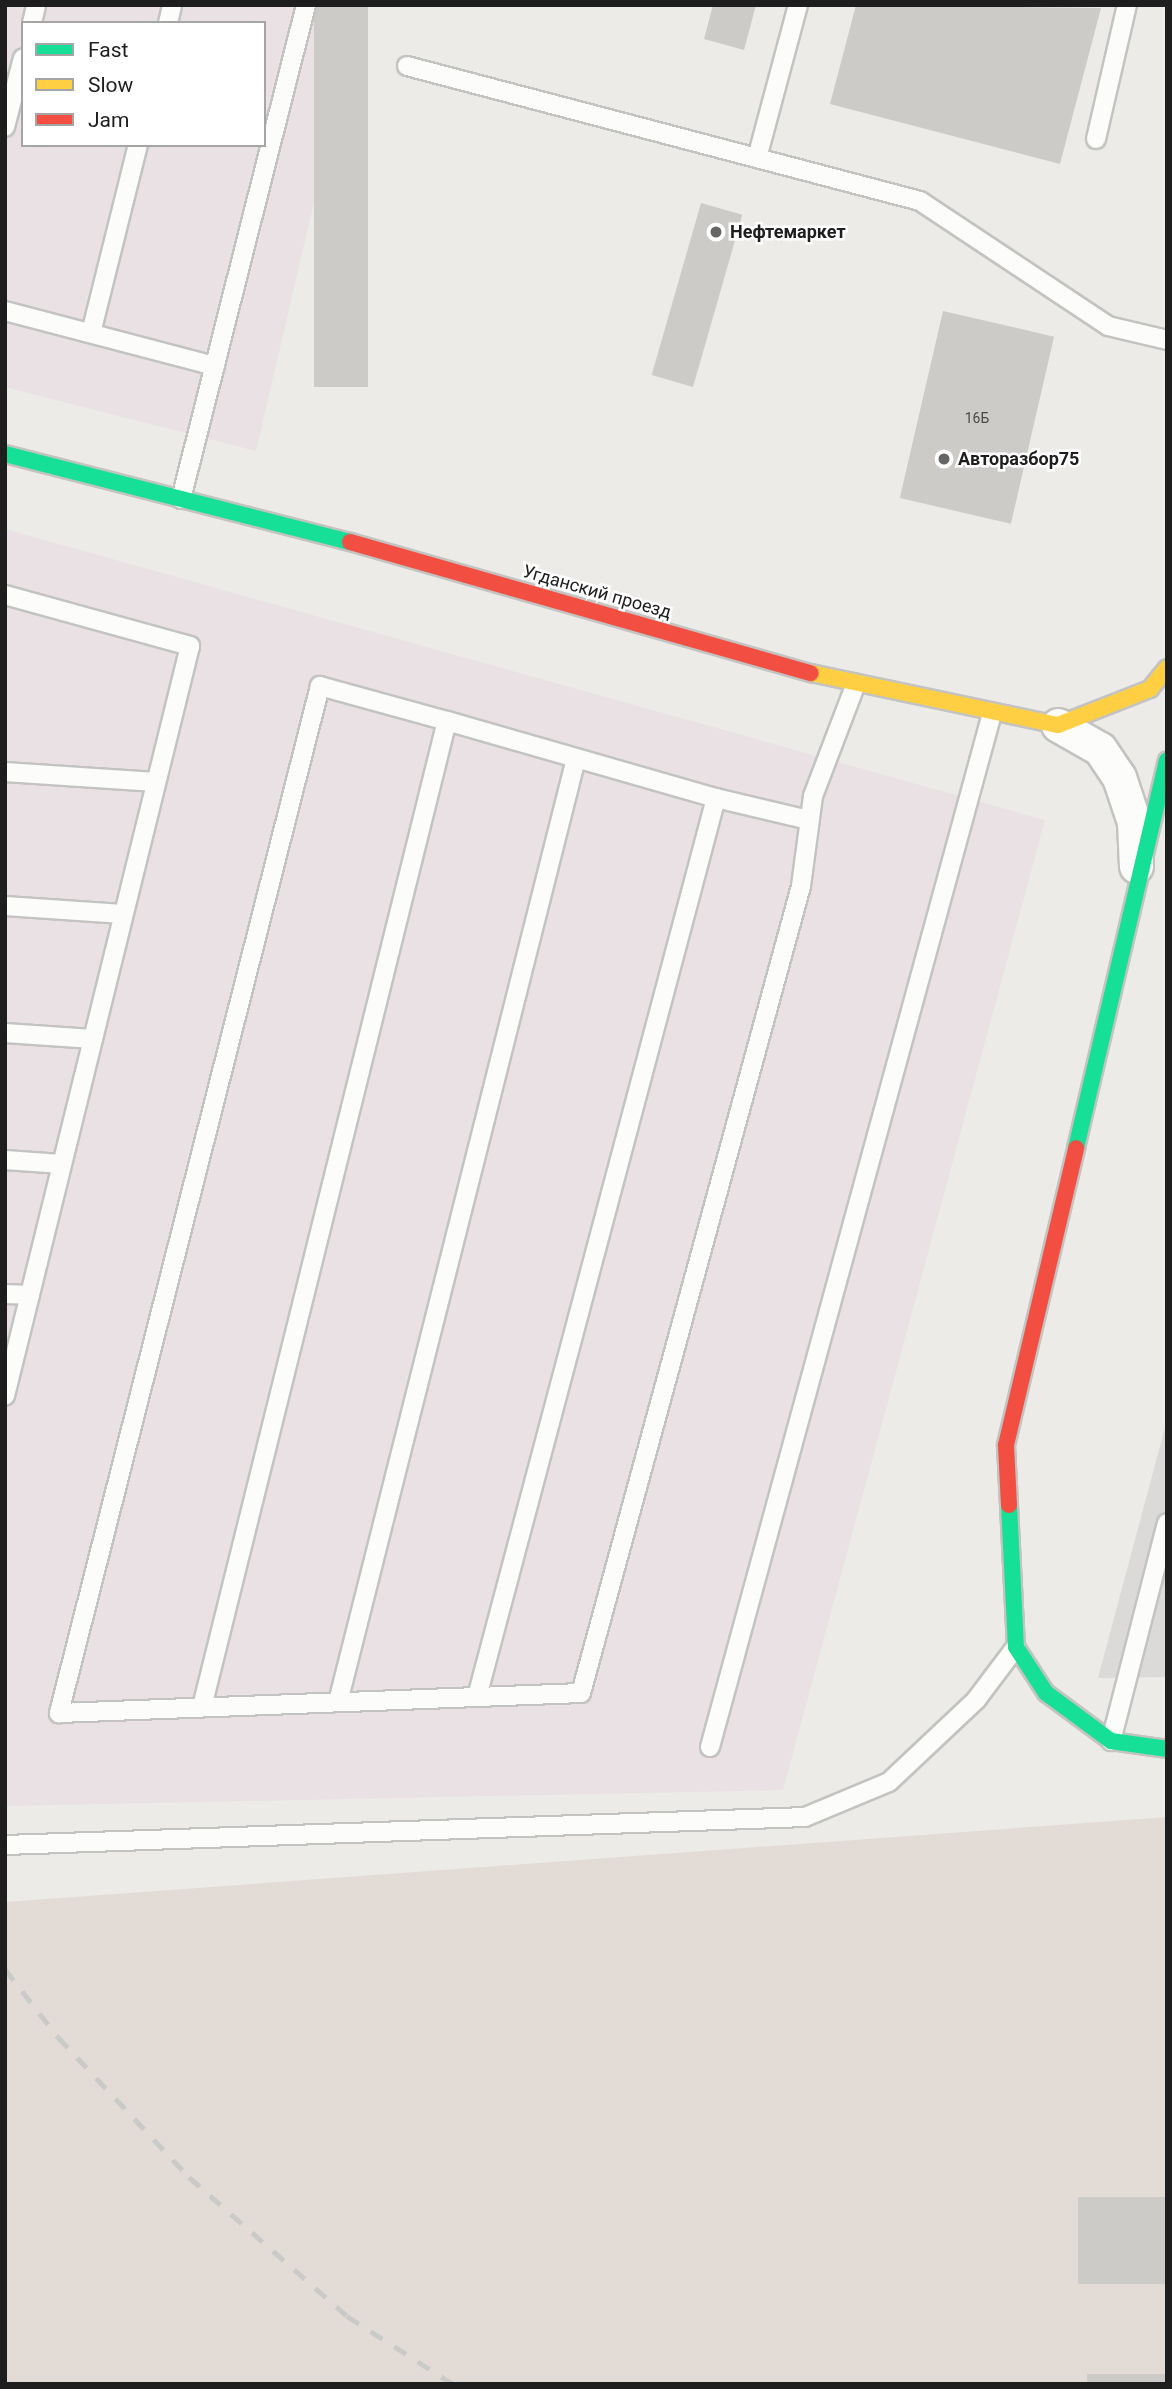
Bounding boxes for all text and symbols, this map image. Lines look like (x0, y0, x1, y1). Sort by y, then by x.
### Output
legend (21, 21, 266, 147)
text: Fast (88, 38, 128, 62)
text: Slow (88, 73, 133, 97)
text: Jam (88, 108, 129, 132)
place label: Нефтемаркет (730, 221, 846, 243)
marker: Нефтемаркет (708, 224, 724, 240)
house number: 16Б (965, 410, 989, 426)
place label: Авторазбор75 (958, 448, 1079, 470)
marker: Авторазбор75 (936, 451, 952, 467)
street label: Угданский проезд (520, 560, 674, 624)

